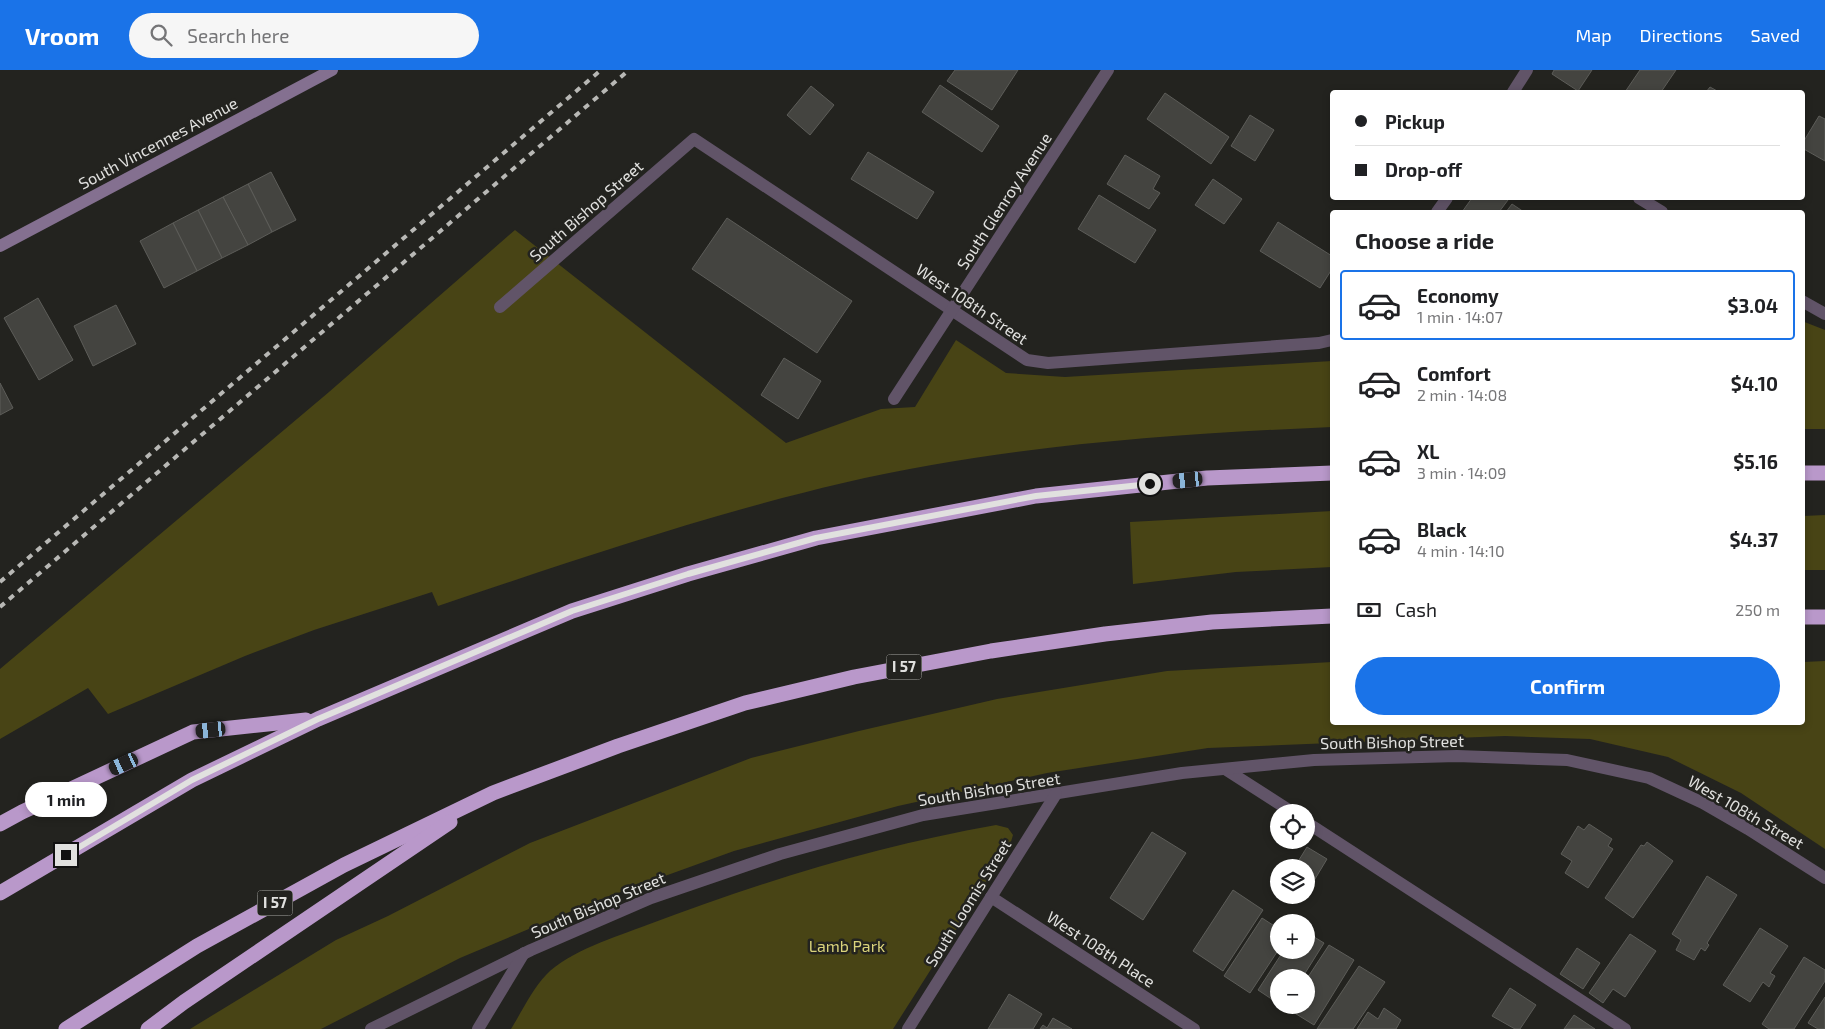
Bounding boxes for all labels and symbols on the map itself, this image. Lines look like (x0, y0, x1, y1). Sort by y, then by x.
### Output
street label: South Vincennes Avenue (75, 93, 240, 193)
street label: South Glenroy Avenue (952, 129, 1055, 273)
street label: South Bishop Street (525, 156, 646, 265)
street label: West 108th Street (913, 259, 1032, 348)
car (1172, 471, 1203, 489)
route start (1139, 473, 1161, 495)
road number: I 57 (886, 654, 922, 680)
car (195, 721, 226, 739)
street label: South Bishop Street (1320, 731, 1464, 752)
car (107, 751, 140, 777)
street label: South Bishop Street (916, 768, 1061, 809)
street label: West 108th Street (1685, 771, 1807, 852)
callout: 1 min (25, 782, 107, 818)
street label: South Loomis Street (921, 836, 1014, 970)
route end (55, 844, 77, 866)
street label: South Bishop Street (528, 868, 668, 941)
road number: I 57 (258, 890, 292, 916)
street label: West 108th Place (1044, 907, 1159, 991)
park label: Lamb Park (809, 936, 885, 955)

